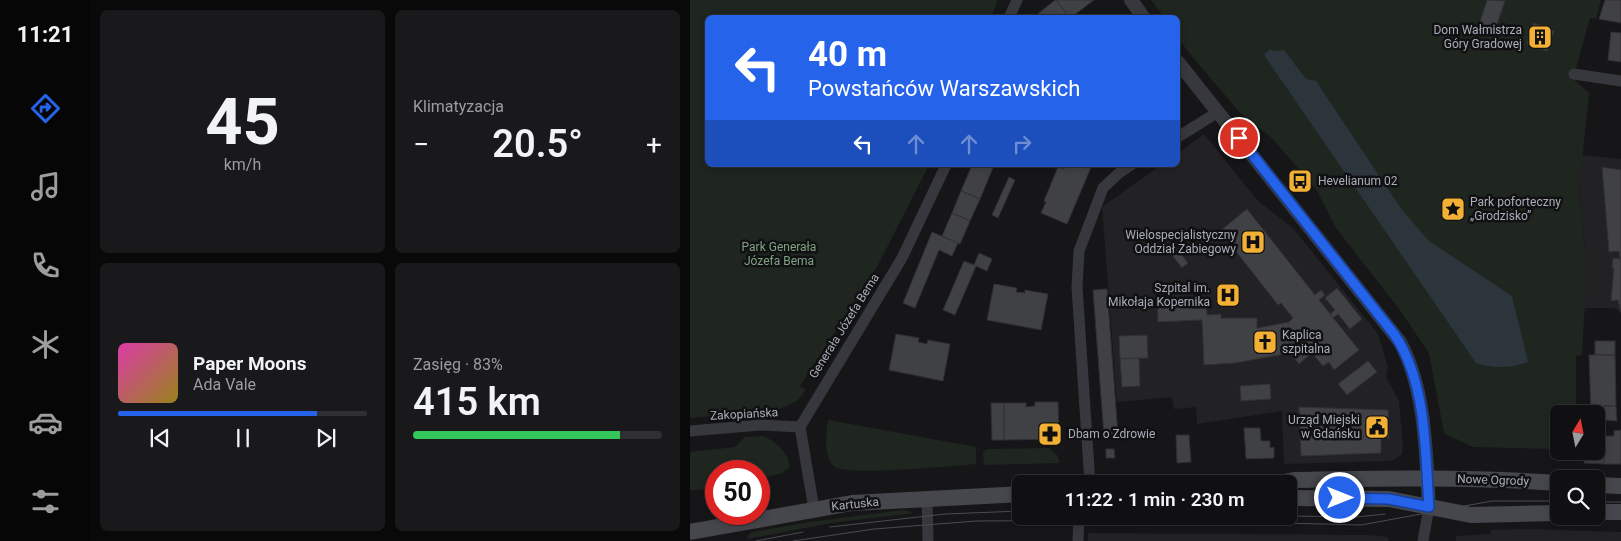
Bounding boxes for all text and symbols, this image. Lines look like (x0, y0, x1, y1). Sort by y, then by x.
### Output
text: 11:21 (17, 22, 73, 47)
place label: Dom Wałmistrza Góry Gradowej (1433, 23, 1522, 51)
building icon: Dom Wałmistrza Góry Gradowej (1527, 24, 1553, 50)
text: 40 m (808, 34, 887, 75)
icon: left (725, 35, 790, 100)
text: Powstańców Warszawskich (808, 76, 1080, 101)
text: 45 (205, 84, 280, 160)
icon: directions (28, 91, 63, 126)
text: Klimatyzacja (413, 97, 504, 116)
pin (1218, 117, 1260, 159)
text: 20.5° (492, 122, 583, 166)
icon: arrive (1225, 124, 1253, 152)
text: − (413, 128, 429, 161)
text: + (646, 128, 662, 161)
icon: left (849, 130, 877, 158)
icon: ahead (902, 130, 930, 158)
icon: ahead (955, 130, 983, 158)
icon: right (1008, 130, 1036, 158)
text: km/h (224, 155, 261, 174)
bus stop icon: Hevelianum 02 (1287, 168, 1313, 194)
icon: music (28, 169, 63, 204)
place label: Hevelianum 02 (1318, 174, 1398, 188)
place label: Park poforteczny „Grodzisko” (1470, 195, 1561, 223)
place icon: Park poforteczny „Grodzisko” (1440, 196, 1466, 222)
place label: Wielospecjalistyczny Oddział Zabiegowy (1125, 228, 1236, 256)
hospital icon: Wielospecjalistyczny Oddział Zabiegowy (1240, 229, 1266, 255)
park label: Park Generała Józefa Bema (742, 240, 816, 268)
icon: phone (28, 248, 63, 283)
street label: Generała Józefa Bema (806, 271, 882, 381)
place label: Szpital im. Mikołaja Kopernika (1108, 281, 1210, 309)
hospital icon: Szpital im. Mikołaja Kopernika (1215, 282, 1241, 308)
icon: climate (28, 327, 63, 362)
place label: Kaplica szpitalna (1282, 328, 1330, 356)
church icon: Kaplica szpitalna (1252, 329, 1278, 355)
text: Paper Moons (193, 352, 306, 375)
text: Zasięg · 83% (413, 355, 503, 374)
text: Ada Vale (193, 375, 256, 394)
text: 415 km (413, 380, 541, 424)
icon: car (28, 405, 63, 440)
street label: Zakopiańska (710, 405, 778, 423)
north arrow (1550, 405, 1605, 460)
map controls (1550, 405, 1605, 525)
place label: Urząd Miejski w Gdańsku (1288, 413, 1360, 441)
public building icon: Urząd Miejski w Gdańsku (1364, 414, 1390, 440)
pharmacy icon: Dbam o Zdrowie (1037, 421, 1063, 447)
icon: previous (146, 424, 174, 452)
icon: pause (229, 424, 257, 452)
icon: next (312, 424, 340, 452)
place label: Dbam o Zdrowie (1068, 427, 1155, 441)
speed limit sign: 50 (705, 460, 770, 525)
button: search (1550, 470, 1605, 525)
position arrow (1313, 471, 1365, 523)
street label: Nowe Ogrody (1457, 472, 1530, 488)
icon: filters (28, 484, 63, 519)
text: 11:22 · 1 min · 230 m (1064, 488, 1245, 511)
street label: Kartuska (831, 495, 879, 513)

